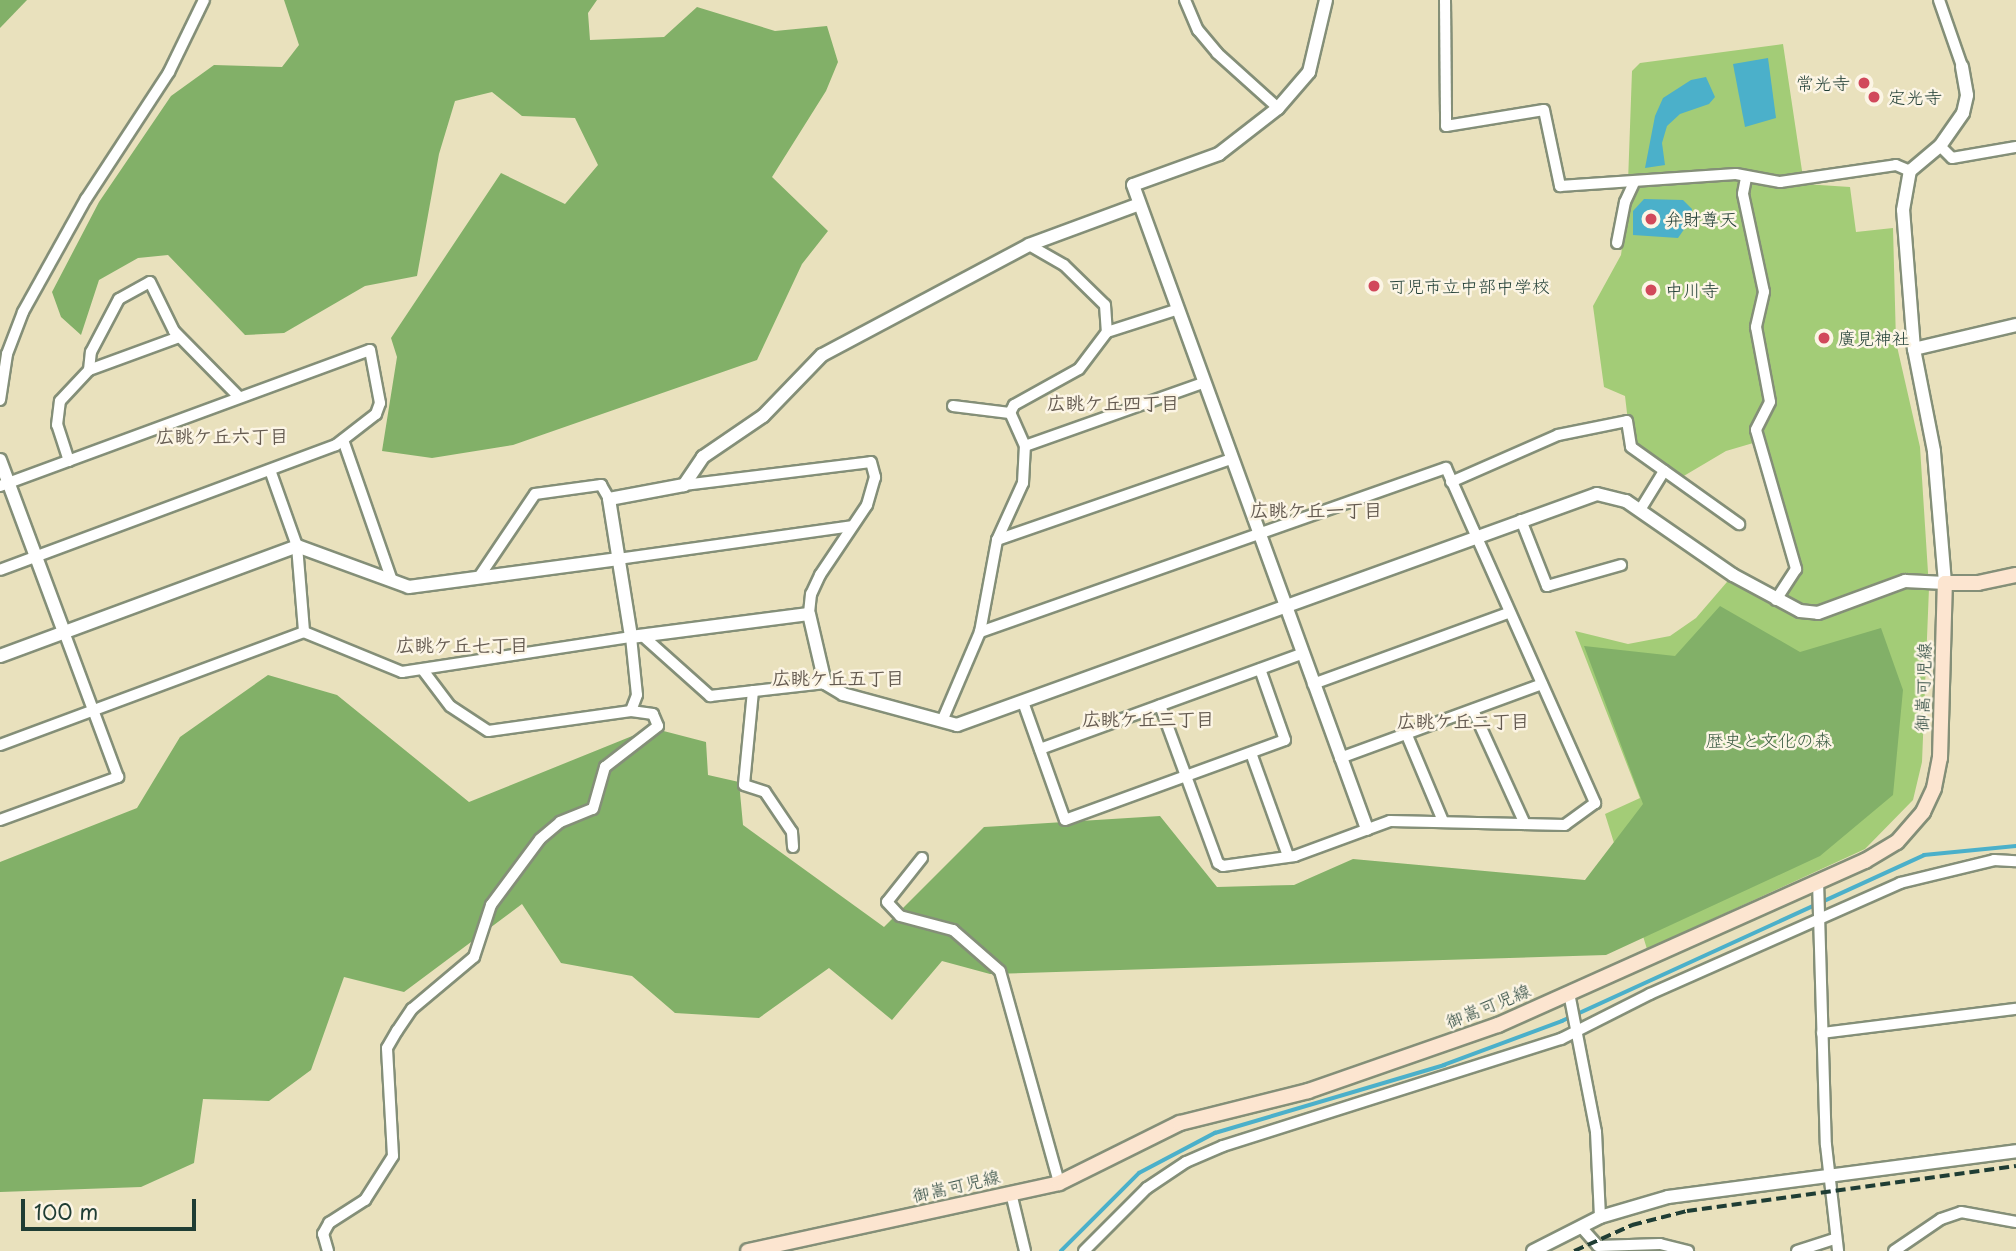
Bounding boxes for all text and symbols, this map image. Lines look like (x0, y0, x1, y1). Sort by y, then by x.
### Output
place label: 常光寺 (1796, 72, 1850, 94)
marker: 常光寺 (1856, 75, 1872, 91)
place label: 定光寺 (1888, 86, 1942, 108)
marker: 定光寺 (1866, 89, 1882, 105)
place label: 弁財尊天 (1665, 208, 1737, 230)
marker: 弁財尊天 (1643, 211, 1659, 227)
place label: 可児市立中部中学校 (1388, 275, 1550, 297)
marker: 可児市立中部中学校 (1366, 278, 1382, 294)
place label: 中川寺 (1665, 279, 1719, 301)
marker: 中川寺 (1643, 282, 1659, 298)
place label: 廣見神社 (1838, 327, 1910, 349)
marker: 廣見神社 (1816, 330, 1832, 346)
district label: 広眺ケ丘四丁目 (1047, 392, 1179, 414)
district label: 広眺ケ丘六丁目 (156, 425, 288, 447)
district label: 広眺ケ丘一丁目 (1250, 499, 1382, 521)
district label: 広眺ケ丘七丁目 (396, 634, 528, 656)
street label: 御嵩可児線 (1911, 642, 1935, 732)
district label: 広眺ケ丘五丁目 (772, 667, 904, 689)
district label: 広眺ケ丘三丁目 (1082, 708, 1214, 730)
district label: 広眺ケ丘二丁目 (1397, 710, 1529, 732)
park label: 歴史と文化の森 (1706, 729, 1832, 751)
street label: 御嵩可児線 (1442, 979, 1534, 1033)
street label: 御嵩可児線 (910, 1165, 1002, 1207)
scale bar (24, 1184, 200, 1228)
text: 100 m (34, 1195, 98, 1227)

